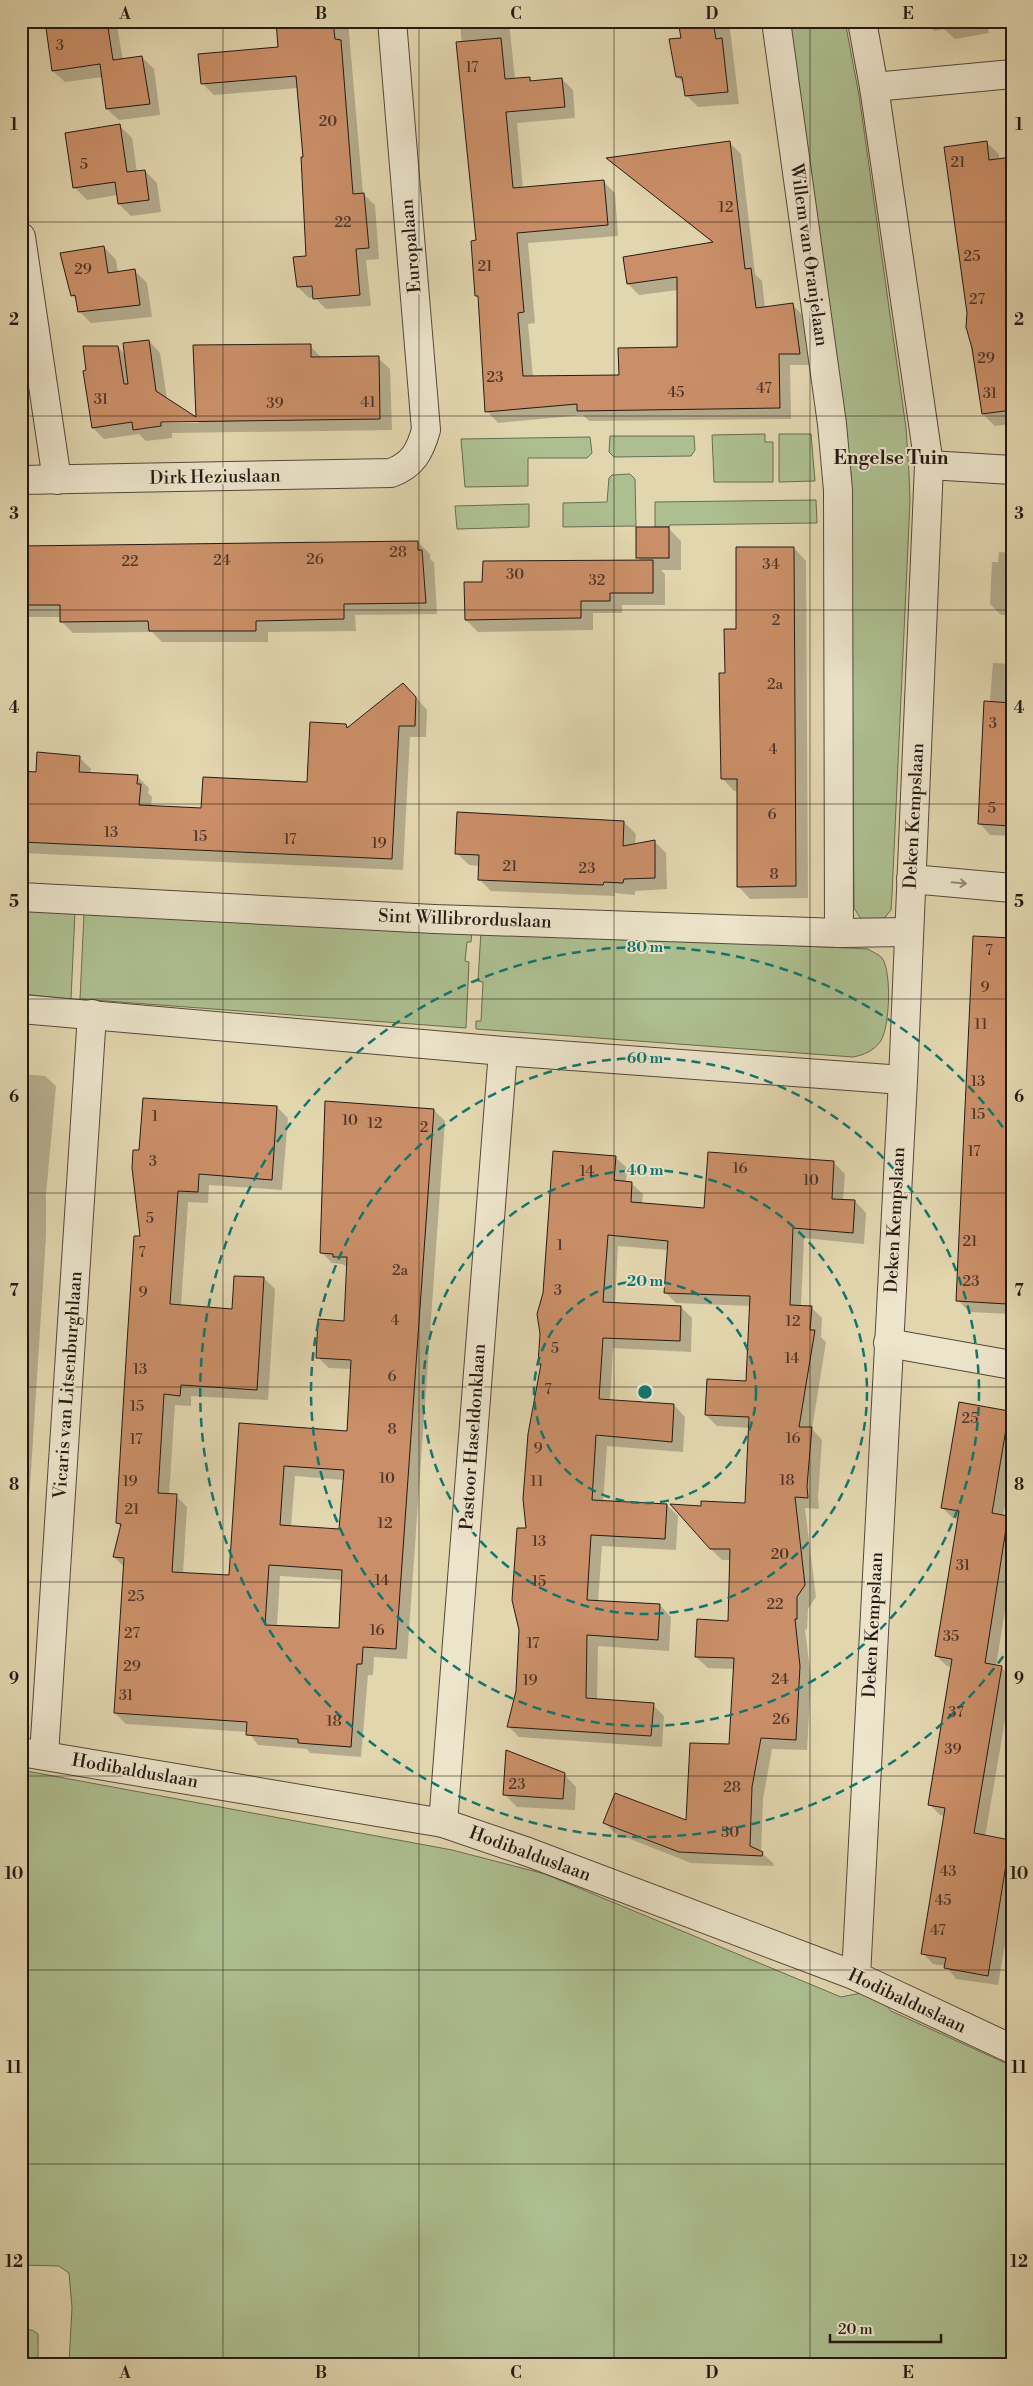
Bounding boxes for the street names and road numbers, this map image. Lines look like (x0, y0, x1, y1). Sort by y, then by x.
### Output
street label: Willem van Oranjelaan (785, 161, 833, 348)
street label: Europalaan (395, 198, 427, 294)
street label: Dirk Heziuslaan (149, 464, 281, 490)
street label: Deken Kempslaan (899, 742, 929, 890)
street label: Sint Willibrorduslaan (378, 904, 552, 934)
street label: Deken Kempslaan (880, 1146, 910, 1294)
street label: Vicaris van Litsenburghlaan (48, 1270, 87, 1501)
street label: Pastoor Haseldonklaan (455, 1343, 491, 1531)
street label: Deken Kempslaan (858, 1551, 888, 1699)
street label: Hodibalduslaan (70, 1749, 200, 1793)
street label: Hodibalduslaan (466, 1821, 594, 1887)
street label: Hodibalduslaan (844, 1964, 970, 2039)

